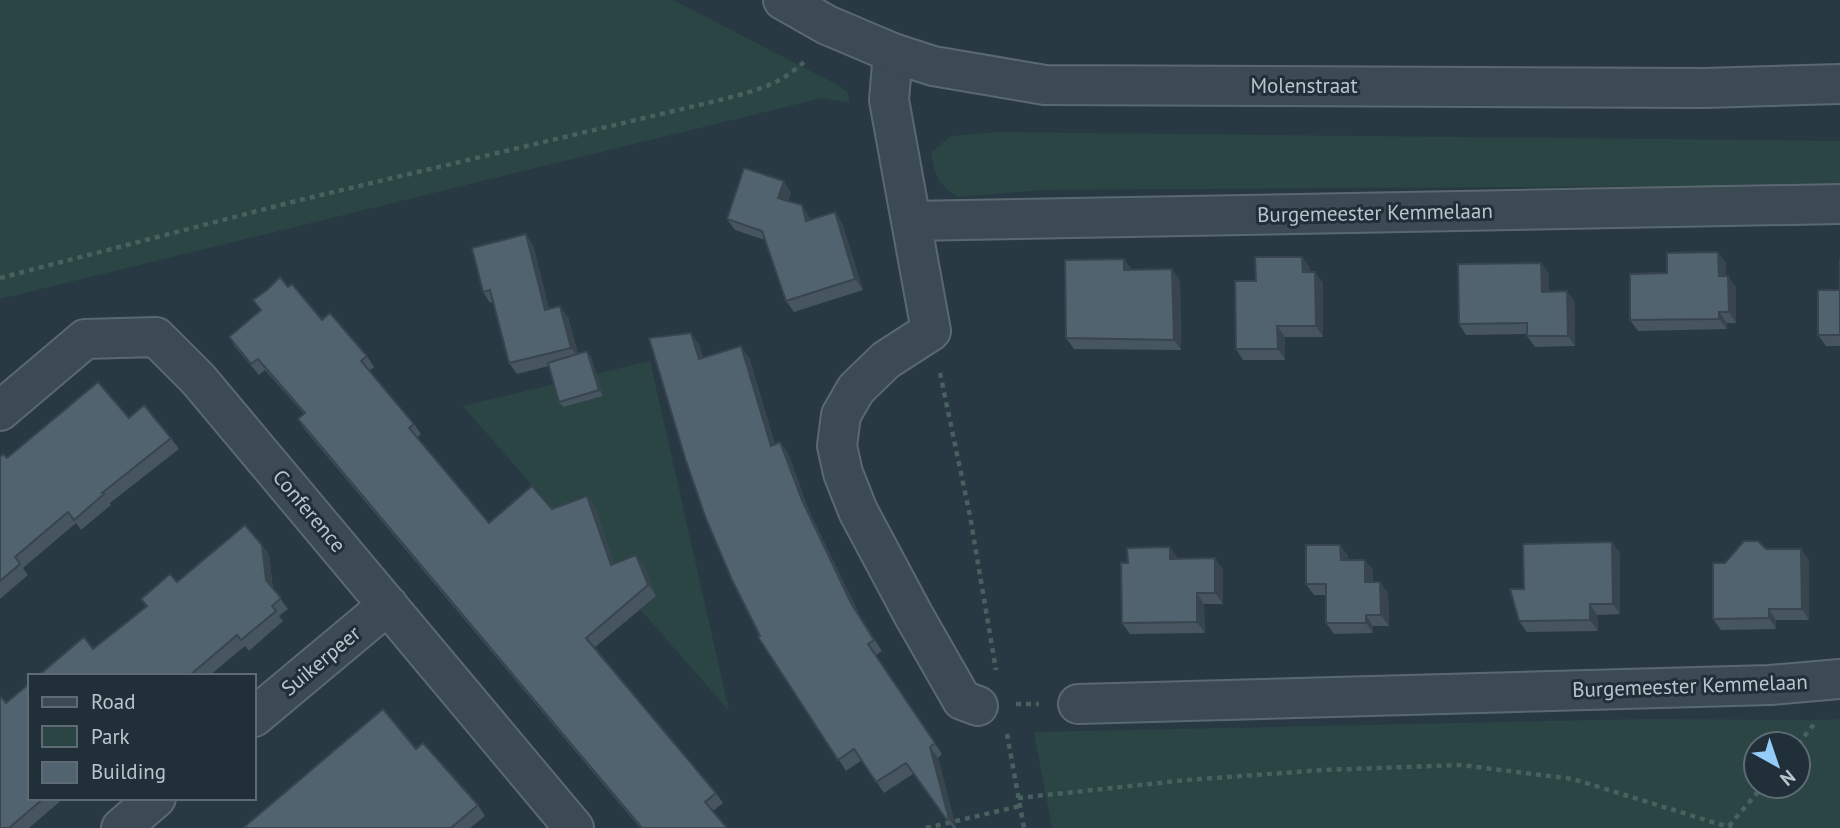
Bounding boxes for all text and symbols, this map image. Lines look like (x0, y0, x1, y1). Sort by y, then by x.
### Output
street label: Molenstraat (1250, 72, 1358, 99)
street label: Burgemeester Kemmelaan (1257, 197, 1493, 228)
street label: Conference (267, 464, 352, 558)
street label: Suikerpeer (275, 620, 366, 702)
street label: Burgemeester Kemmelaan (1572, 668, 1808, 703)
legend (28, 674, 256, 800)
text: Road (91, 688, 135, 715)
text: Park (91, 723, 130, 750)
north arrow (1742, 730, 1812, 800)
text: Building (91, 758, 166, 785)
text: N (1775, 765, 1800, 791)

